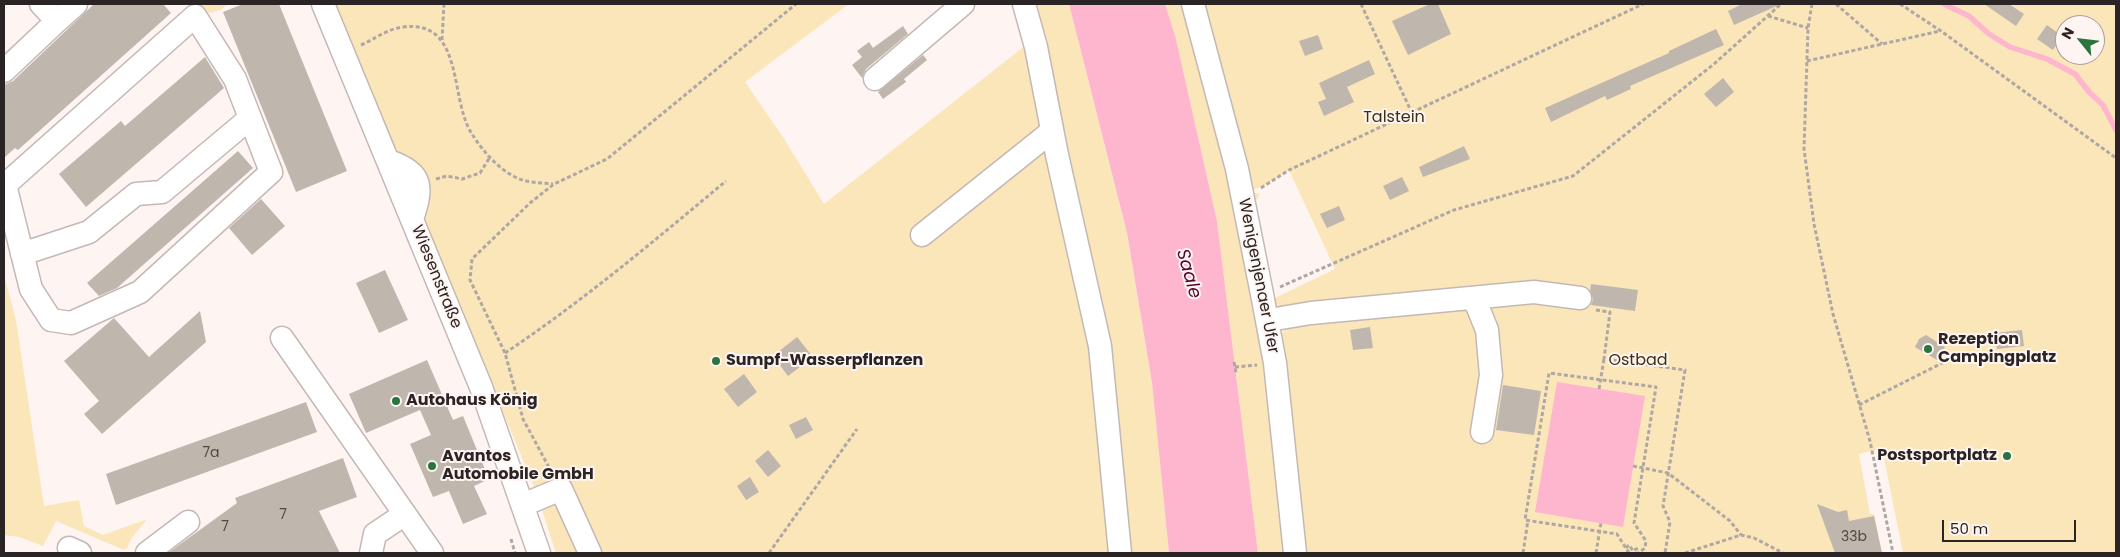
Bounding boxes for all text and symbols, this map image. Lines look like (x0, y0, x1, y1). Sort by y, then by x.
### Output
north arrow (2055, 15, 2105, 65)
text: N (2056, 24, 2079, 43)
park label: Talstein (1363, 108, 1425, 128)
street label: Wenigenjenaer Ufer (1234, 197, 1282, 355)
street label: Wiesenstraße (407, 223, 465, 331)
water label: Saale (1171, 247, 1205, 301)
place label: Rezeption Campingplatz (1938, 330, 2056, 368)
marker: Rezeption Campingplatz (1922, 343, 1934, 355)
place label: Sumpf-Wasserpflanzen (726, 351, 923, 371)
park label: Ostbad (1608, 351, 1668, 371)
marker: Sumpf-Wasserpflanzen (710, 355, 722, 367)
place label: Autohaus König (406, 391, 538, 411)
marker: Autohaus König (390, 395, 402, 407)
house number: 7a (202, 445, 220, 461)
place label: Postsportplatz (1877, 446, 1997, 466)
place label: Avantos Automobile GmbH (442, 447, 594, 485)
marker: Postsportplatz (2001, 450, 2013, 462)
marker: Avantos Automobile GmbH (426, 460, 438, 472)
house number: 7 (279, 507, 287, 523)
scale bar (1945, 510, 2079, 542)
text: 50 m (1950, 518, 1988, 539)
house number: 7 (221, 519, 229, 535)
house number: 33b (1841, 529, 1867, 545)

